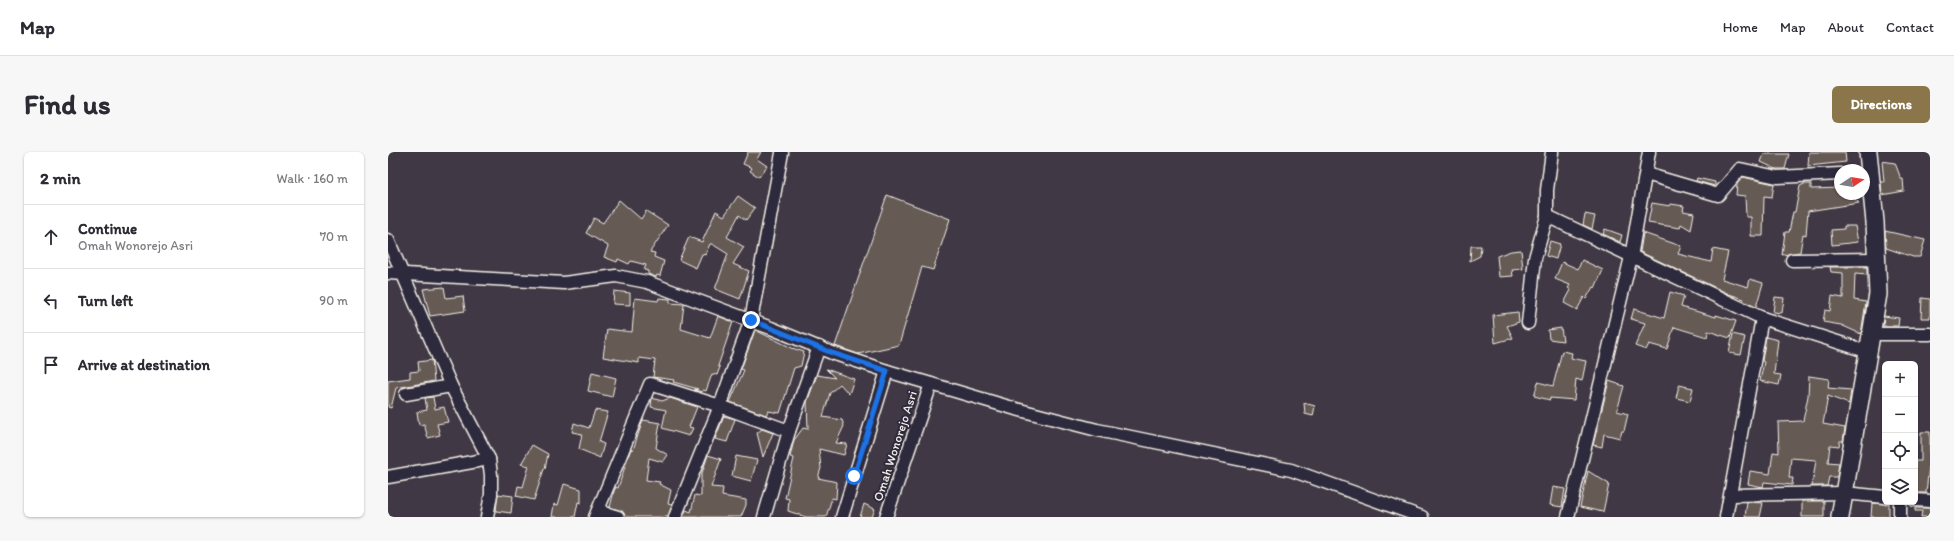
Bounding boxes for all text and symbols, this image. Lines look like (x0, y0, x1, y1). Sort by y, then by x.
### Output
text: Map (20, 16, 55, 39)
text: Home (1723, 19, 1758, 36)
text: Map (1780, 19, 1806, 36)
text: About (1828, 19, 1864, 36)
text: Contact (1886, 19, 1934, 36)
button: Directions (1832, 86, 1930, 123)
text: Find us (24, 87, 111, 121)
north arrow (1834, 164, 1870, 200)
text: 2 min (40, 168, 80, 188)
text: Walk · 160 m (277, 171, 348, 186)
text: Continue (78, 220, 137, 238)
icon: ahead (40, 226, 62, 248)
text: 70 m (320, 229, 348, 244)
text: Omah Wonorejo Asri (78, 238, 193, 253)
icon: left (40, 290, 62, 312)
text: Turn left (78, 292, 133, 310)
text: 90 m (319, 293, 348, 308)
route end (742, 311, 760, 329)
icon: arrive (40, 354, 62, 376)
text: Arrive at destination (78, 356, 210, 374)
map controls (1882, 361, 1918, 505)
button: + (1882, 361, 1918, 397)
street label: Omah Wonorejo Asri (870, 389, 920, 503)
button: − (1882, 397, 1918, 433)
button: locate (1882, 433, 1918, 469)
route start (845, 467, 863, 485)
button: layers (1882, 469, 1918, 505)

